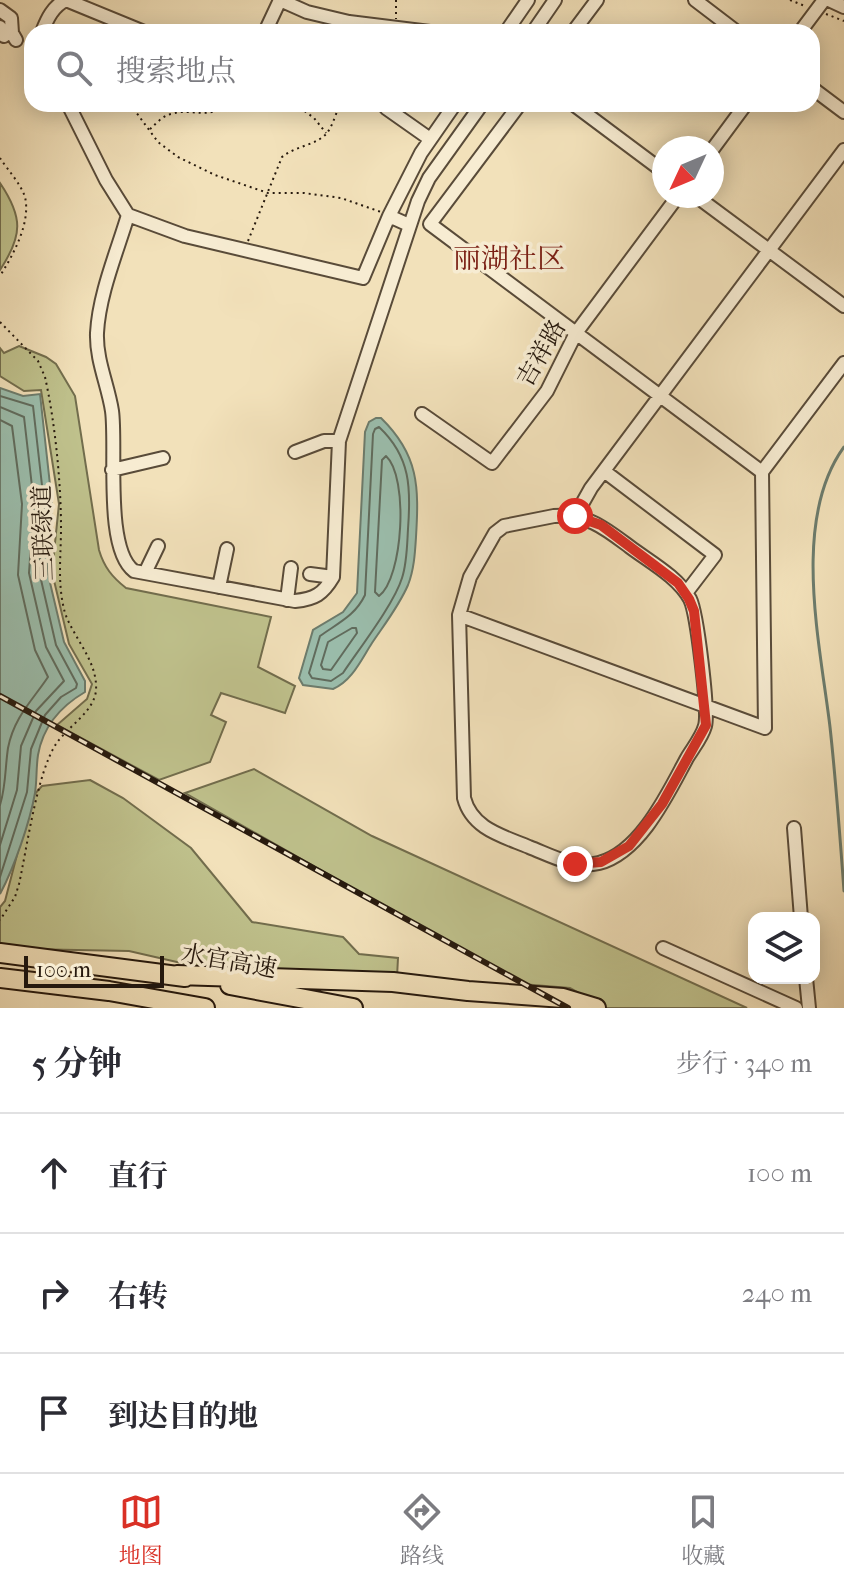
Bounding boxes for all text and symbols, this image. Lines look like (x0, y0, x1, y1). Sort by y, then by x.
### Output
search box (24, 24, 820, 112)
icon: search (52, 46, 96, 90)
text: 搜索地点 (116, 54, 236, 89)
north arrow (652, 136, 724, 208)
district label: 丽湖社区 (453, 242, 565, 275)
street label: 吉祥路 (511, 315, 571, 391)
street label: 三联绿道 (27, 485, 59, 581)
route start (557, 498, 593, 534)
route end (557, 846, 593, 882)
map controls (748, 912, 820, 984)
button: layers (748, 912, 820, 984)
street label: 水官高速 (179, 939, 279, 983)
scale bar (24, 952, 164, 988)
text: 100 m (36, 957, 91, 983)
text: 5 分钟 (32, 1044, 122, 1084)
text: 步行 · 340 m (676, 1048, 812, 1079)
icon: ahead (32, 1151, 76, 1195)
text: 100 m (747, 1158, 812, 1189)
text: 直行 (108, 1159, 168, 1194)
icon: right (32, 1271, 76, 1315)
text: 240 m (742, 1278, 812, 1309)
text: 右转 (108, 1279, 168, 1314)
icon: arrive (32, 1391, 76, 1435)
text: 到达目的地 (108, 1399, 258, 1434)
tab: 地图 (119, 1490, 163, 1569)
tab: 路线 (400, 1490, 444, 1569)
tab: 收藏 (681, 1490, 725, 1569)

